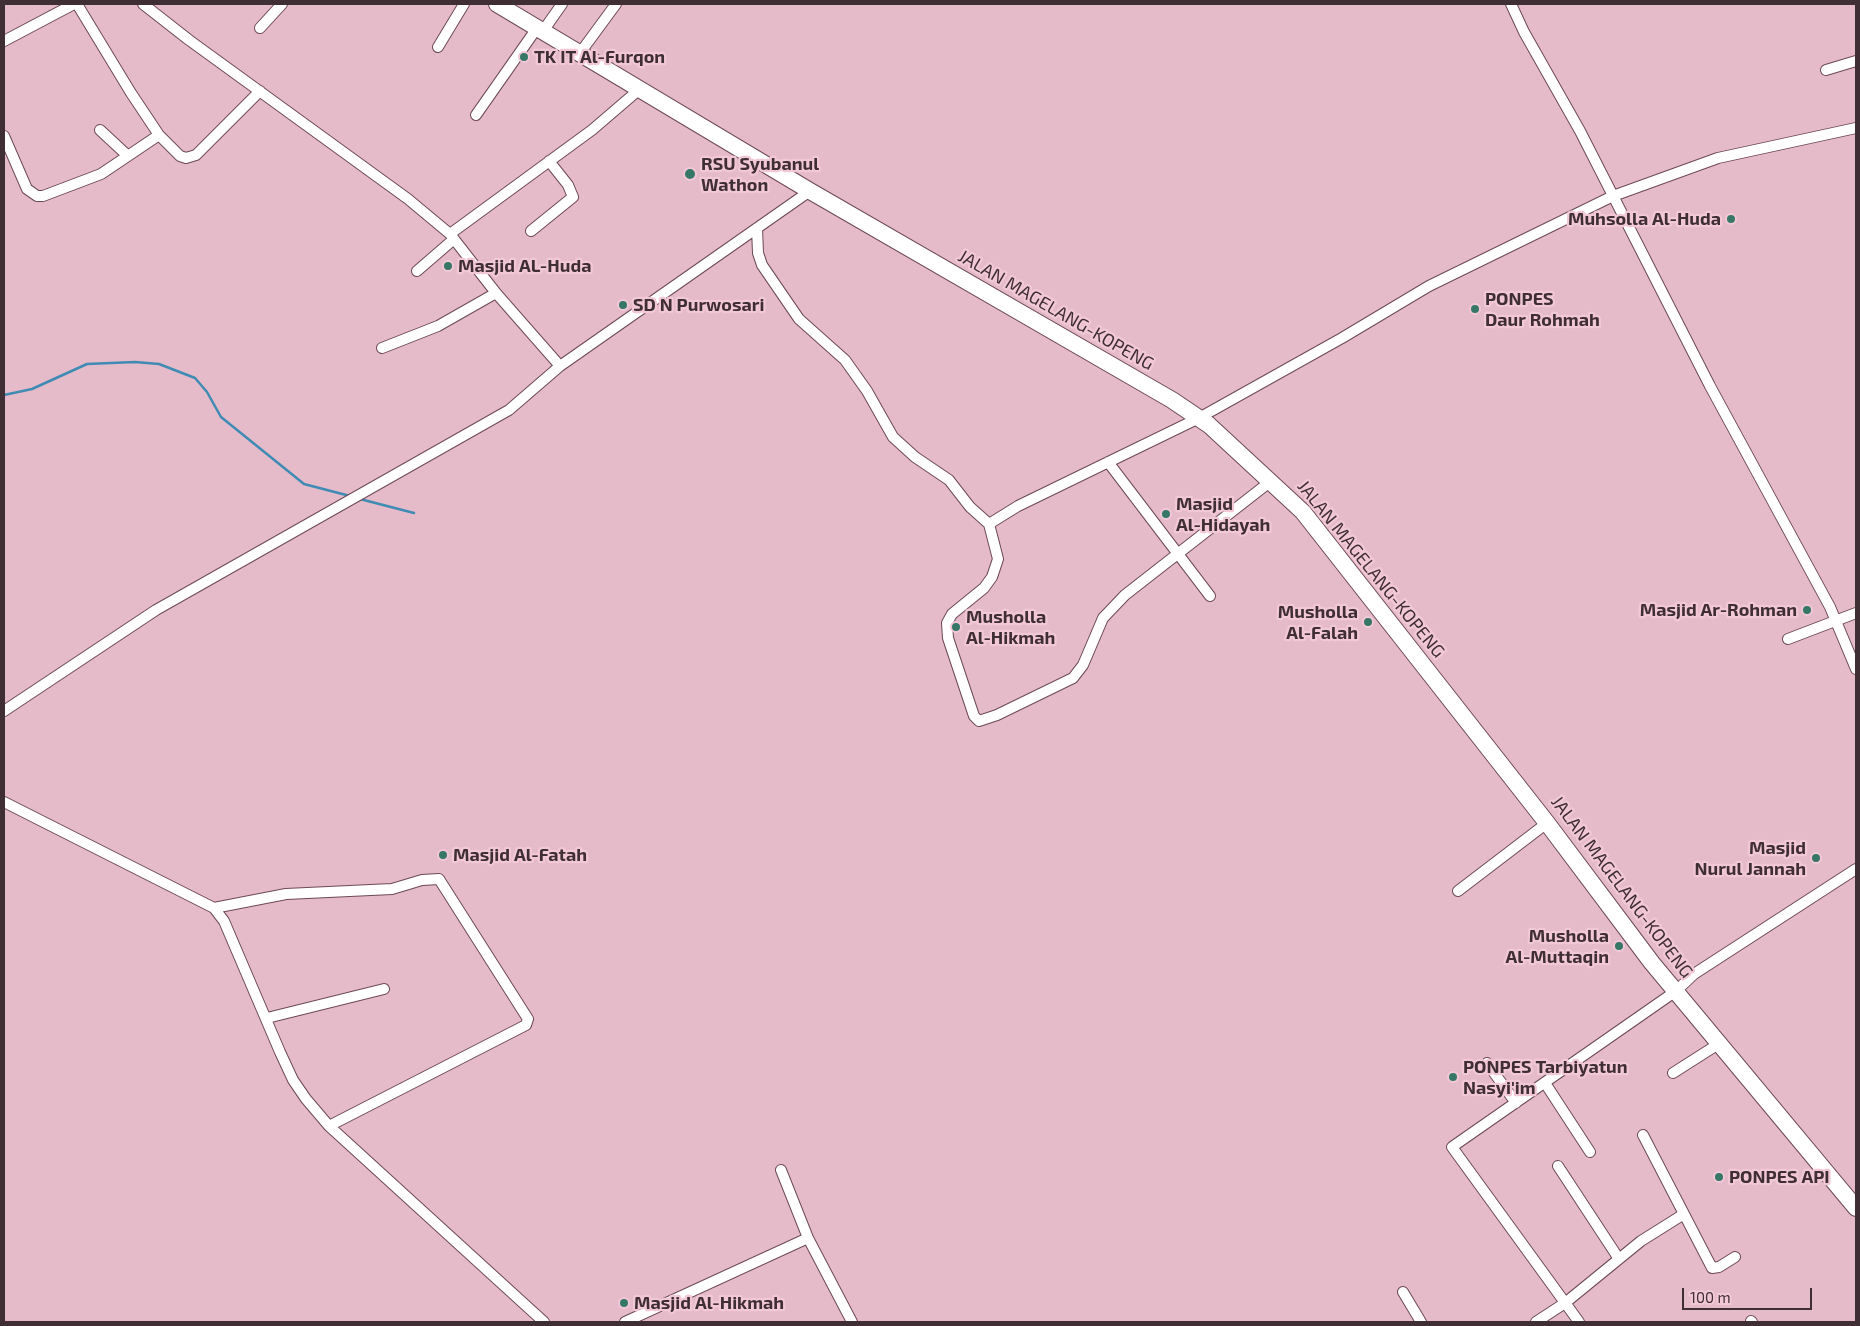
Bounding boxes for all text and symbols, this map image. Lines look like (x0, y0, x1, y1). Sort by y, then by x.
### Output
place label: TK IT Al-Furqon (534, 46, 665, 68)
marker: TK IT Al-Furqon (518, 51, 530, 63)
place label: RSU Syubanul Wathon (701, 153, 819, 195)
marker: RSU Syubanul Wathon (683, 167, 697, 181)
place label: Muhsolla Al-Huda (1568, 208, 1721, 230)
marker: Muhsolla Al-Huda (1725, 213, 1737, 225)
street label: JALAN MAGELANG-KOPENG (954, 245, 1158, 375)
place label: Masjid AL-Huda (458, 255, 591, 277)
marker: Masjid AL-Huda (442, 260, 454, 272)
place label: PONPES Daur Rohmah (1485, 288, 1600, 330)
place label: SD N Purwosari (633, 294, 764, 316)
marker: SD N Purwosari (617, 299, 629, 311)
marker: PONPES Daur Rohmah (1469, 303, 1481, 315)
street label: JALAN MAGELANG-KOPENG (1293, 476, 1449, 662)
place label: Masjid Al-Hidayah (1176, 493, 1270, 536)
marker: Masjid Al-Hidayah (1160, 508, 1172, 520)
place label: Masjid Ar-Rohman (1640, 599, 1797, 621)
place label: Musholla Al-Falah (1278, 601, 1358, 644)
marker: Masjid Ar-Rohman (1801, 604, 1813, 616)
place label: Musholla Al-Hikmah (966, 606, 1055, 649)
marker: Musholla Al-Falah (1362, 616, 1374, 628)
marker: Musholla Al-Hikmah (950, 621, 962, 633)
street label: JALAN MAGELANG-KOPENG (1547, 792, 1697, 982)
place label: Masjid Nurul Jannah (1695, 837, 1806, 880)
place label: Masjid Al-Fatah (453, 844, 587, 866)
marker: Masjid Al-Fatah (437, 849, 449, 861)
marker: Masjid Nurul Jannah (1810, 852, 1822, 864)
place label: Musholla Al-Muttaqin (1506, 925, 1609, 968)
marker: Musholla Al-Muttaqin (1613, 940, 1625, 952)
place label: PONPES Tarbiyatun Nasyi'im (1463, 1056, 1628, 1098)
marker: PONPES Tarbiyatun Nasyi'im (1447, 1071, 1459, 1083)
place label: PONPES API (1729, 1166, 1830, 1188)
marker: PONPES API (1713, 1171, 1725, 1183)
scale bar (1685, 1278, 1815, 1310)
text: 100 m (1690, 1288, 1731, 1306)
place label: Masjid Al-Hikmah (634, 1292, 784, 1314)
marker: Masjid Al-Hikmah (618, 1297, 630, 1309)

